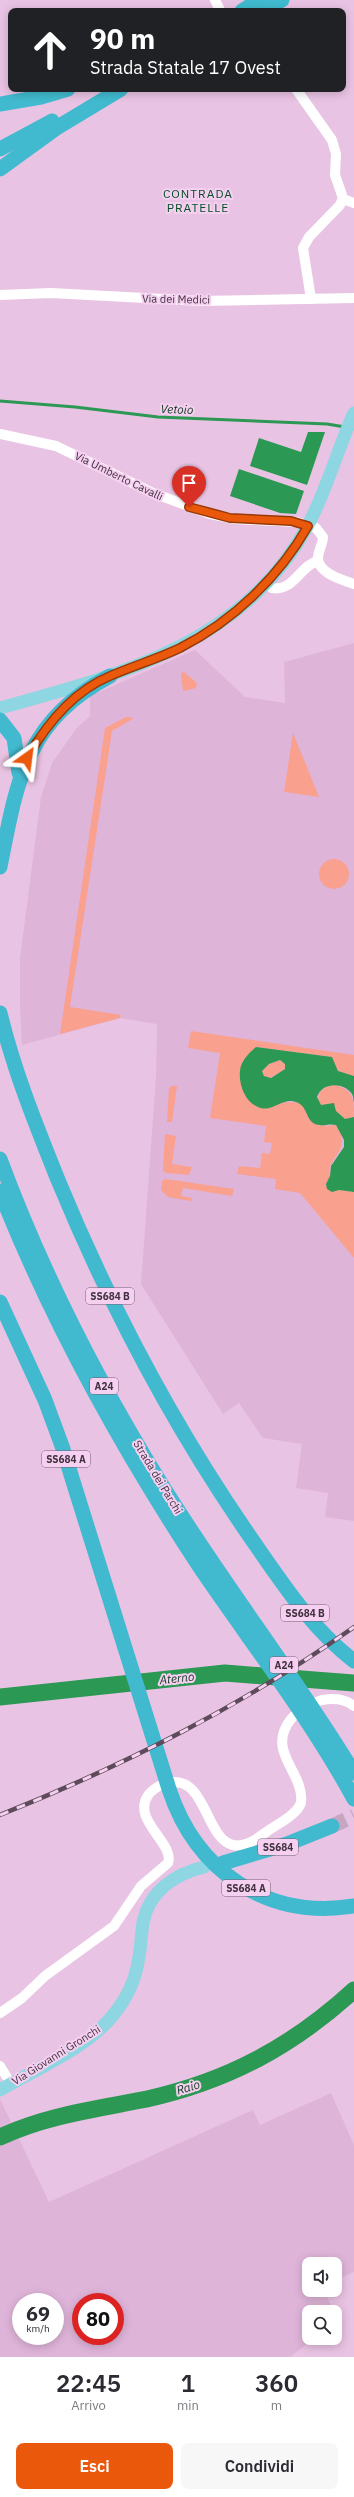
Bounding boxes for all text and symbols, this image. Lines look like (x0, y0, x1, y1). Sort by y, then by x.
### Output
text: 90 m (90, 20, 155, 57)
icon: ahead (24, 24, 76, 76)
text: Strada Statale 17 Ovest (90, 56, 281, 79)
district label: CONTRADA PRATELLE (163, 186, 233, 215)
street label: Via dei Medici (142, 291, 210, 307)
water label: Vetoio (160, 401, 194, 417)
street label: Via Umberto Cavalli (73, 449, 165, 503)
pin (172, 466, 206, 507)
icon: arrive (178, 472, 200, 494)
position arrow (6, 737, 48, 779)
road number: SS684 B (86, 1288, 134, 1304)
road number: A24 (90, 1378, 118, 1394)
street label: Strada dei Parchi (130, 1438, 186, 1516)
road number: SS684 A (42, 1451, 90, 1467)
road number: SS684 B (281, 1605, 329, 1621)
road number: A24 (270, 1657, 298, 1673)
water label: Aterno (158, 1669, 196, 1687)
road number: SS684 (258, 1839, 298, 1855)
road number: SS684 A (222, 1880, 270, 1896)
street label: Via Giovanni Gronchi (9, 2022, 103, 2088)
water label: Raio (174, 2076, 202, 2098)
map controls (302, 2257, 342, 2345)
button: sound (302, 2257, 342, 2297)
speed limit sign: 80 (72, 2293, 124, 2345)
text: 69 (26, 2300, 50, 2327)
button: search (302, 2305, 342, 2345)
text: km/h (26, 2322, 50, 2335)
text: 22:45 (56, 2367, 121, 2399)
text: 1 (181, 2367, 195, 2399)
text: 360 (255, 2367, 298, 2399)
text: Arrivo (71, 2397, 106, 2414)
text: min (177, 2397, 199, 2414)
text: m (271, 2397, 282, 2414)
button: Esci (16, 2443, 173, 2489)
button: Condividi (181, 2443, 338, 2489)

